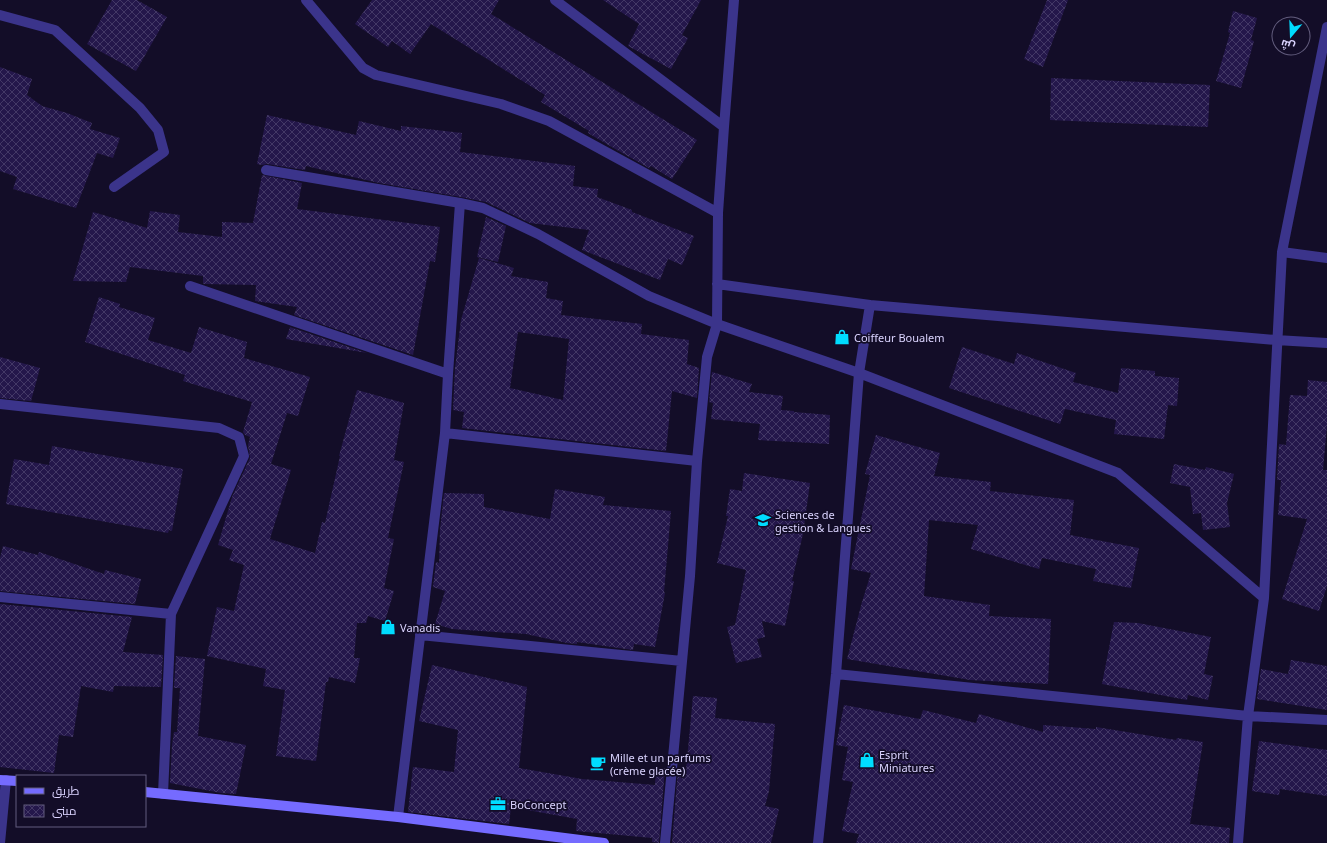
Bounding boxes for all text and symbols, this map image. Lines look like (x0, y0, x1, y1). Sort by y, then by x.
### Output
north arrow (1271, 16, 1311, 56)
text: ش (1278, 37, 1297, 55)
shop icon: Coiffeur Boualem (833, 328, 851, 346)
place label: Coiffeur Boualem (854, 330, 945, 345)
place label: Sciences de gestion & Langues (775, 507, 871, 535)
school or university icon: Sciences de gestion & Langues (754, 511, 772, 529)
shop icon: Vanadis (379, 618, 397, 636)
place label: Vanadis (400, 620, 440, 635)
place label: Esprit Miniatures (879, 747, 934, 775)
place label: Mille et un parfums (crème glacée) (610, 750, 711, 778)
shop icon: Esprit Miniatures (858, 751, 876, 769)
cafe icon: Mille et un parfums (crème glacée) (589, 754, 607, 772)
legend (16, 775, 146, 827)
text: طريق (52, 782, 80, 799)
office icon: BoConcept (489, 795, 507, 813)
place label: BoConcept (510, 797, 566, 812)
text: مبنى (52, 802, 77, 819)

